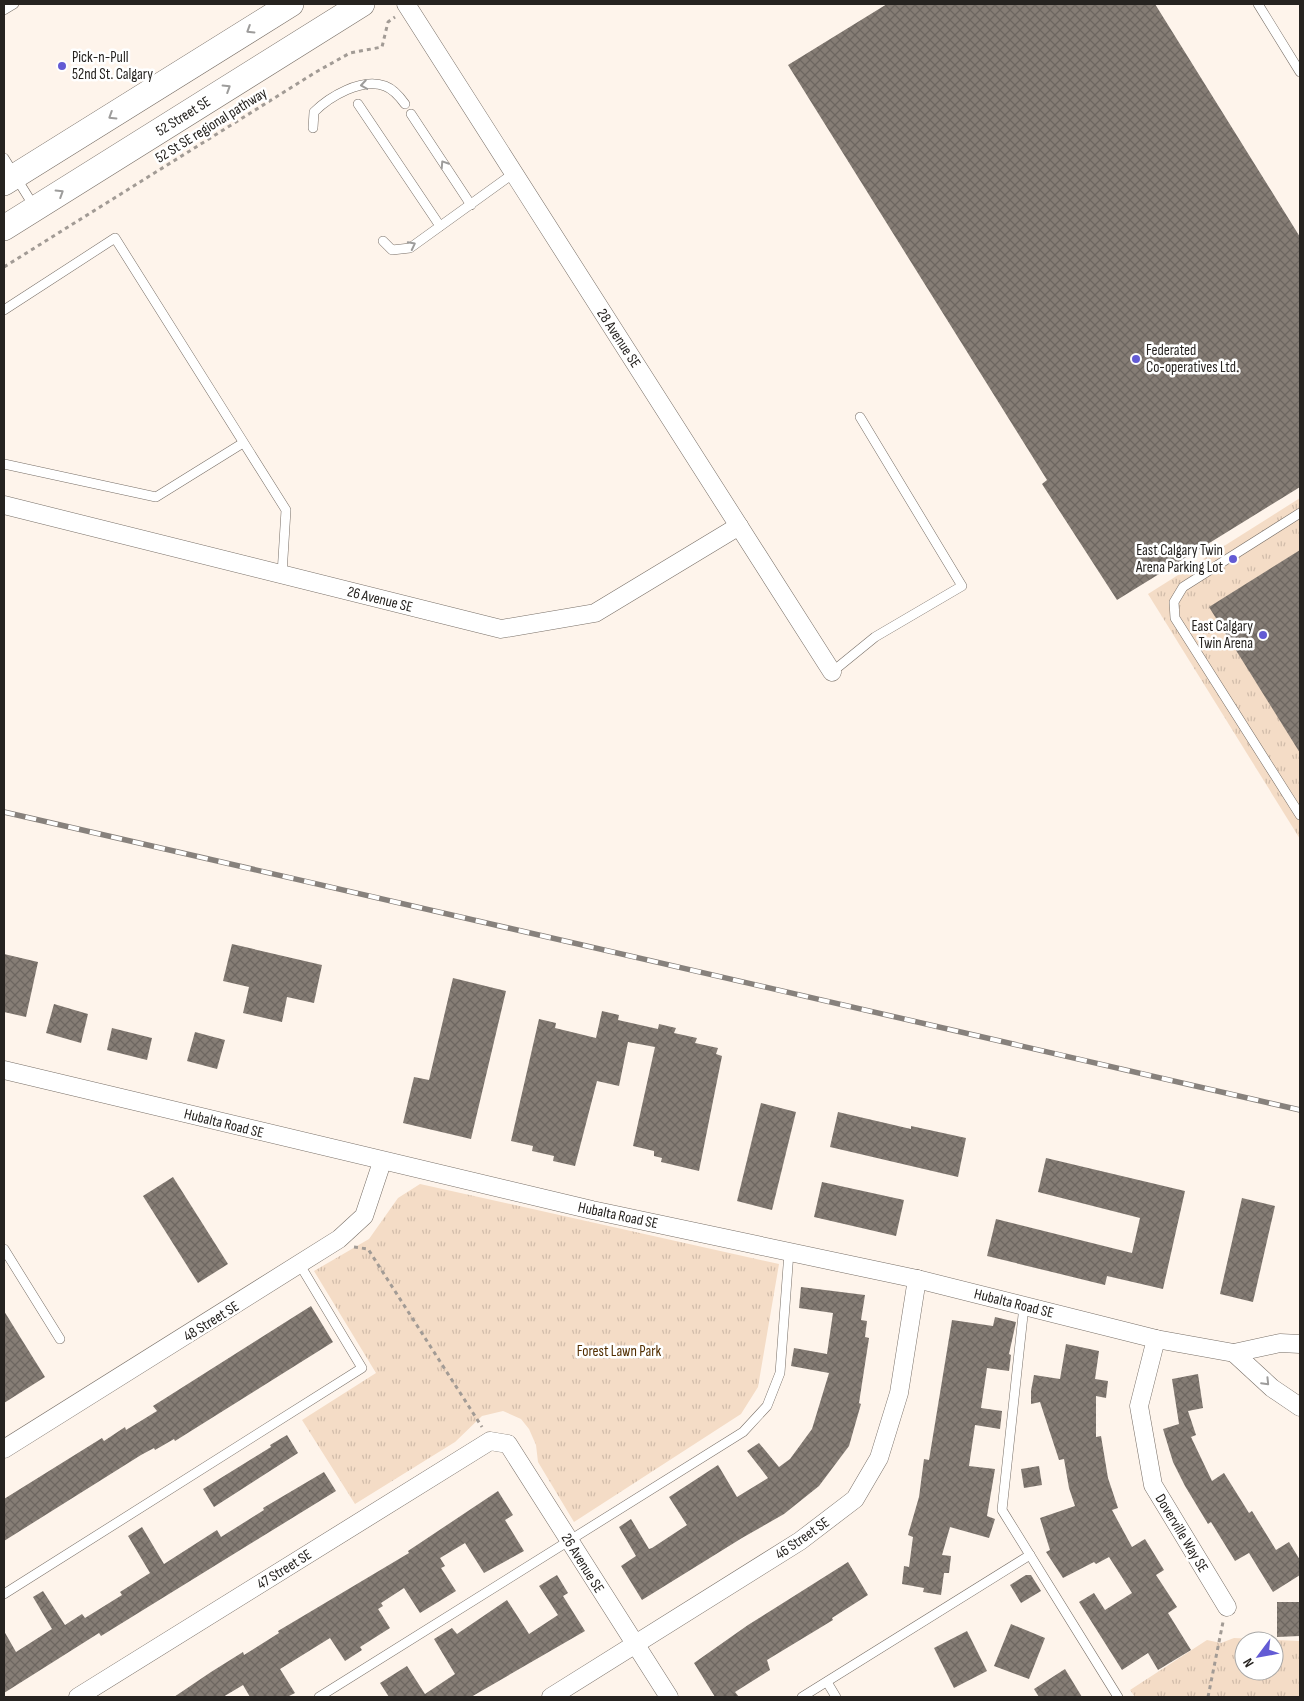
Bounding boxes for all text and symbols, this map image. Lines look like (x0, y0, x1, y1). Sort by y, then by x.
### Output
one-way arrow (246, 23, 255, 33)
place label: Pick-n-Pull 52nd St. Calgary (72, 48, 153, 84)
marker: Pick-n-Pull 52nd St. Calgary (56, 60, 68, 72)
one-way arrow (359, 80, 368, 90)
street label: 52 St SE regional pathway (152, 83, 271, 167)
one-way arrow (222, 85, 231, 94)
street label: 52 Street SE (152, 92, 214, 141)
one-way arrow (108, 109, 117, 119)
one-way arrow (441, 161, 450, 170)
one-way arrow (54, 189, 63, 199)
one-way arrow (407, 241, 416, 251)
street label: 28 Avenue SE (592, 305, 645, 371)
place label: Federated Co-operatives Ltd. (1146, 341, 1239, 377)
marker: Federated Co-operatives Ltd. (1130, 353, 1142, 365)
place label: East Calgary Twin Arena Parking Lot (1135, 541, 1223, 577)
marker: East Calgary Twin Arena Parking Lot (1227, 553, 1239, 565)
street label: 26 Avenue SE (345, 582, 415, 617)
place label: East Calgary Twin Arena (1192, 617, 1253, 653)
marker: East Calgary Twin Arena (1257, 629, 1269, 641)
street label: Hubalta Road SE (182, 1104, 266, 1143)
street label: Hubalta Road SE (576, 1198, 660, 1233)
street label: Hubalta Road SE (972, 1284, 1056, 1323)
street label: 48 Street SE (180, 1297, 243, 1346)
park label: Forest Lawn Park (577, 1342, 662, 1361)
one-way arrow (1260, 1376, 1269, 1385)
street label: Doverville Way SE (1151, 1491, 1212, 1576)
street label: 46 Street SE (771, 1513, 833, 1564)
street label: 26 Avenue SE (557, 1530, 608, 1597)
street label: 47 Street SE (253, 1545, 315, 1594)
north arrow (1234, 1631, 1284, 1681)
text: N (1239, 1655, 1258, 1670)

